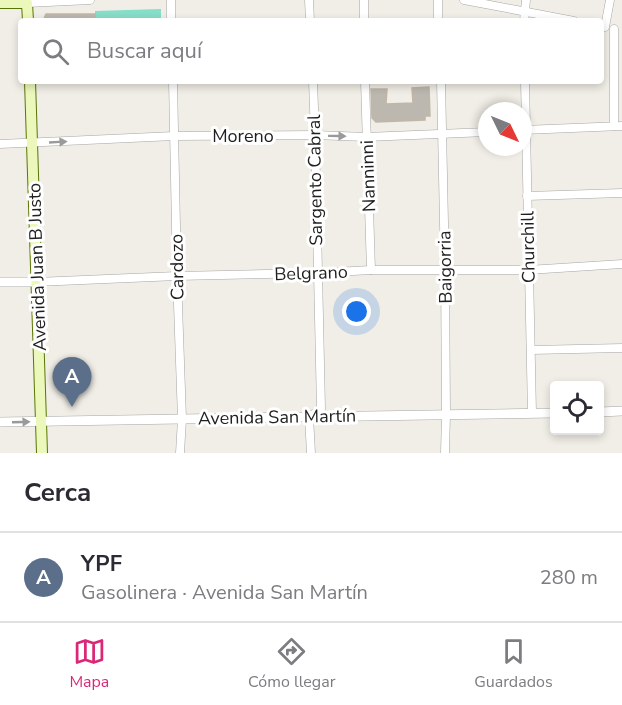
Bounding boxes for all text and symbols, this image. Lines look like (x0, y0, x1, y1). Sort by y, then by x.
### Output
search box (18, 18, 604, 84)
icon: search (39, 35, 72, 68)
text: Buscar aquí (87, 36, 202, 66)
north arrow (478, 102, 532, 156)
street label: Sargento Cabral (302, 114, 328, 246)
street label: Moreno (212, 124, 274, 148)
one-way arrow (328, 131, 347, 140)
one-way arrow (49, 138, 68, 147)
street label: Nanninni (355, 140, 381, 212)
street label: Avenida Juan B Justo (22, 183, 52, 351)
street label: Churchill (515, 210, 541, 283)
street label: Baigorria (432, 230, 458, 304)
street label: Cardozo (164, 234, 190, 300)
street label: Belgrano (274, 260, 348, 286)
your location (342, 297, 371, 326)
pin: A (52, 358, 92, 407)
map controls (550, 381, 604, 435)
button: locate (550, 381, 604, 435)
street label: Avenida San Martín (198, 404, 356, 430)
one-way arrow (11, 417, 30, 426)
text: Cerca (24, 475, 91, 510)
text: YPF (81, 549, 122, 579)
text: A (36, 564, 51, 591)
text: 280 m (540, 564, 598, 591)
text: Gasolinera · Avenida San Martín (81, 579, 368, 606)
tab: Mapa (69, 635, 109, 693)
tab: Cómo llegar (248, 635, 335, 693)
tab: Guardados (474, 635, 553, 693)

